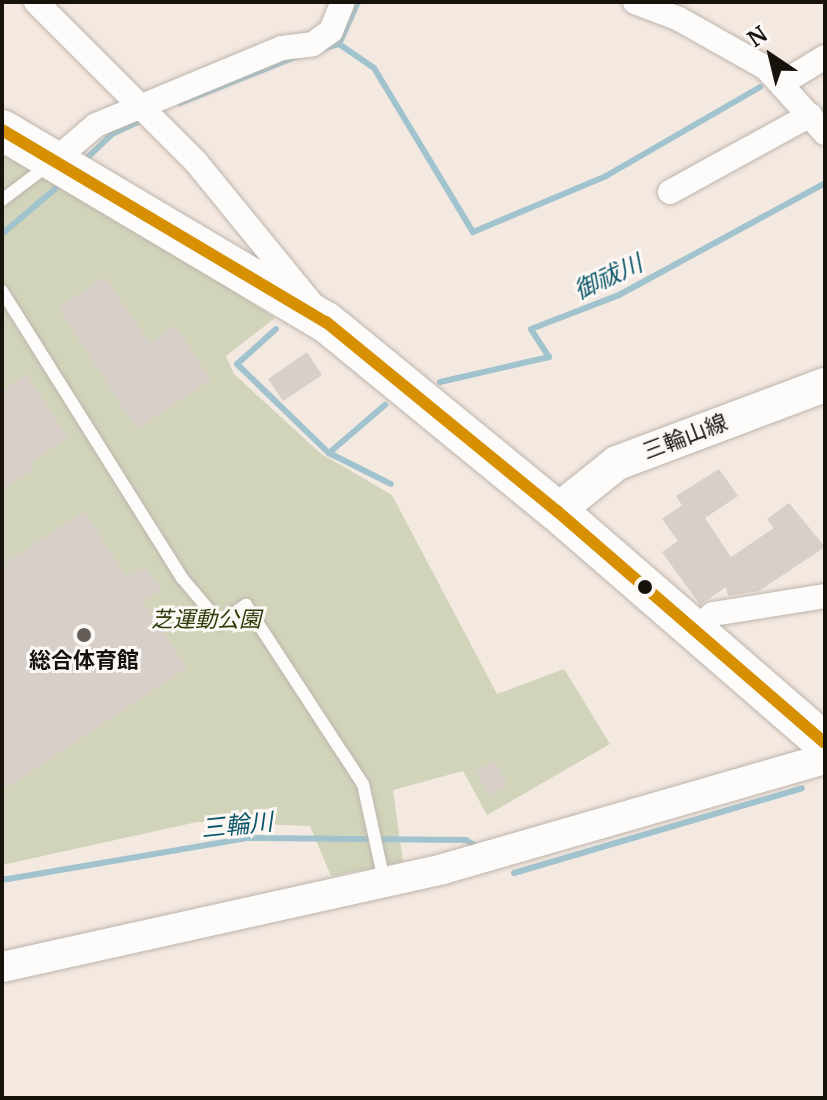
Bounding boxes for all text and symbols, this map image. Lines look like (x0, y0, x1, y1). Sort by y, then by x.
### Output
north arrow (731, 16, 811, 96)
text: N (742, 20, 772, 53)
water label: 御祓川 (569, 249, 647, 305)
street label: 三輪山線 (639, 409, 731, 465)
unlabelled marker (637, 579, 653, 595)
park label: 芝運動公園 (151, 607, 261, 633)
marker: 総合体育館 (75, 626, 93, 644)
place label: 総合体育館 (29, 648, 139, 674)
water label: 三輪川 (200, 807, 274, 843)

